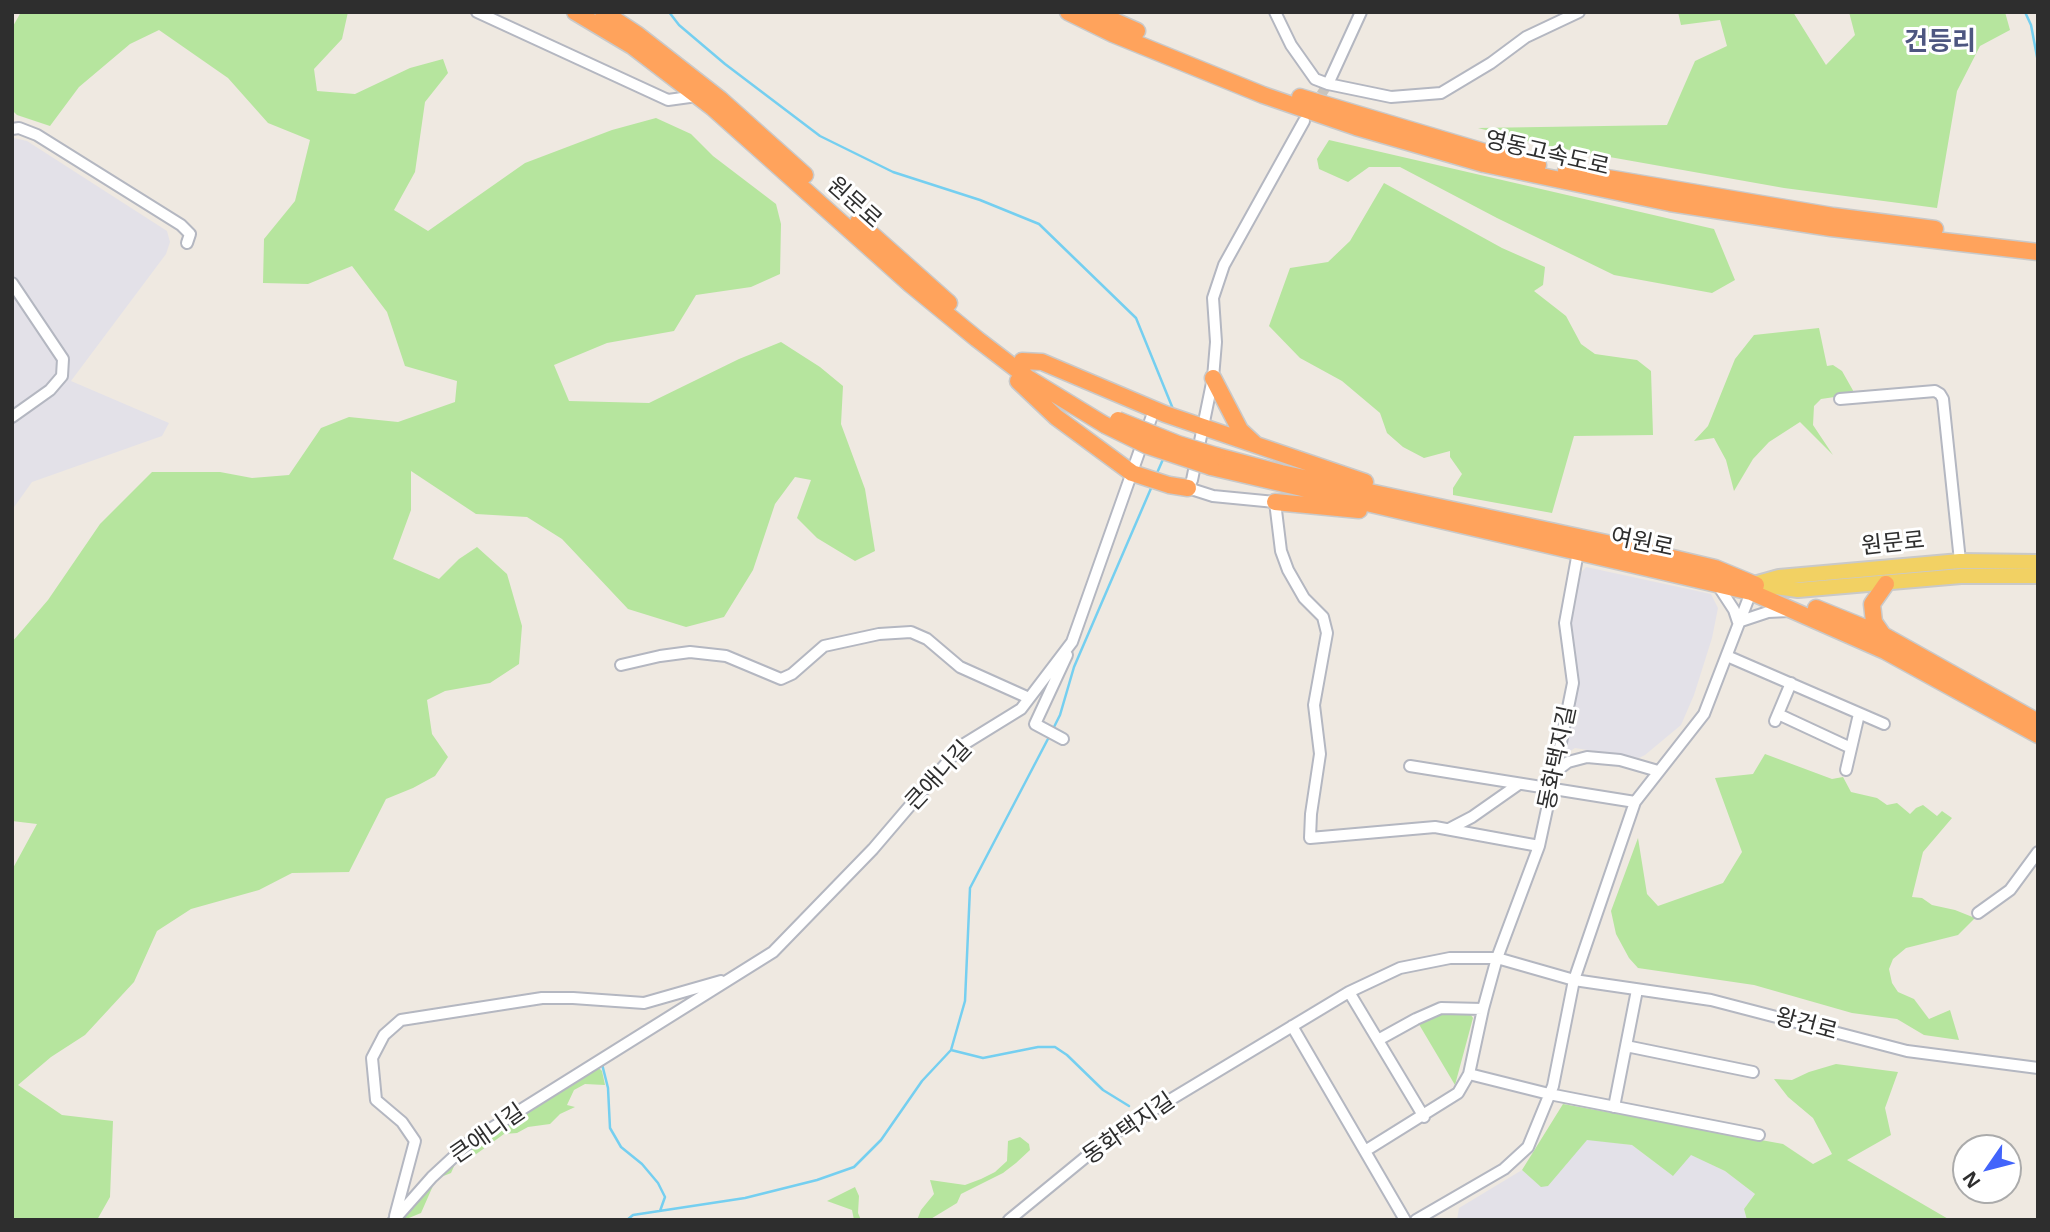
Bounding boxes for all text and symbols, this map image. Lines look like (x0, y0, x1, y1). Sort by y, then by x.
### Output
district label: 건등리 (1904, 27, 1976, 59)
street label: 영동고속도로 (1482, 126, 1612, 182)
street label: 원문로 (821, 172, 887, 234)
street label: 여원로 (1608, 523, 1676, 563)
street label: 원문로 (1860, 527, 1926, 561)
street label: 동화택지길 (1534, 703, 1582, 813)
street label: 큰애니길 (900, 736, 978, 816)
street label: 왕건로 (1772, 1003, 1840, 1047)
street label: 동화택지길 (1078, 1087, 1180, 1171)
street label: 큰애니길 (445, 1098, 531, 1170)
north arrow (1952, 1134, 2022, 1204)
text: N (1956, 1166, 1987, 1194)

